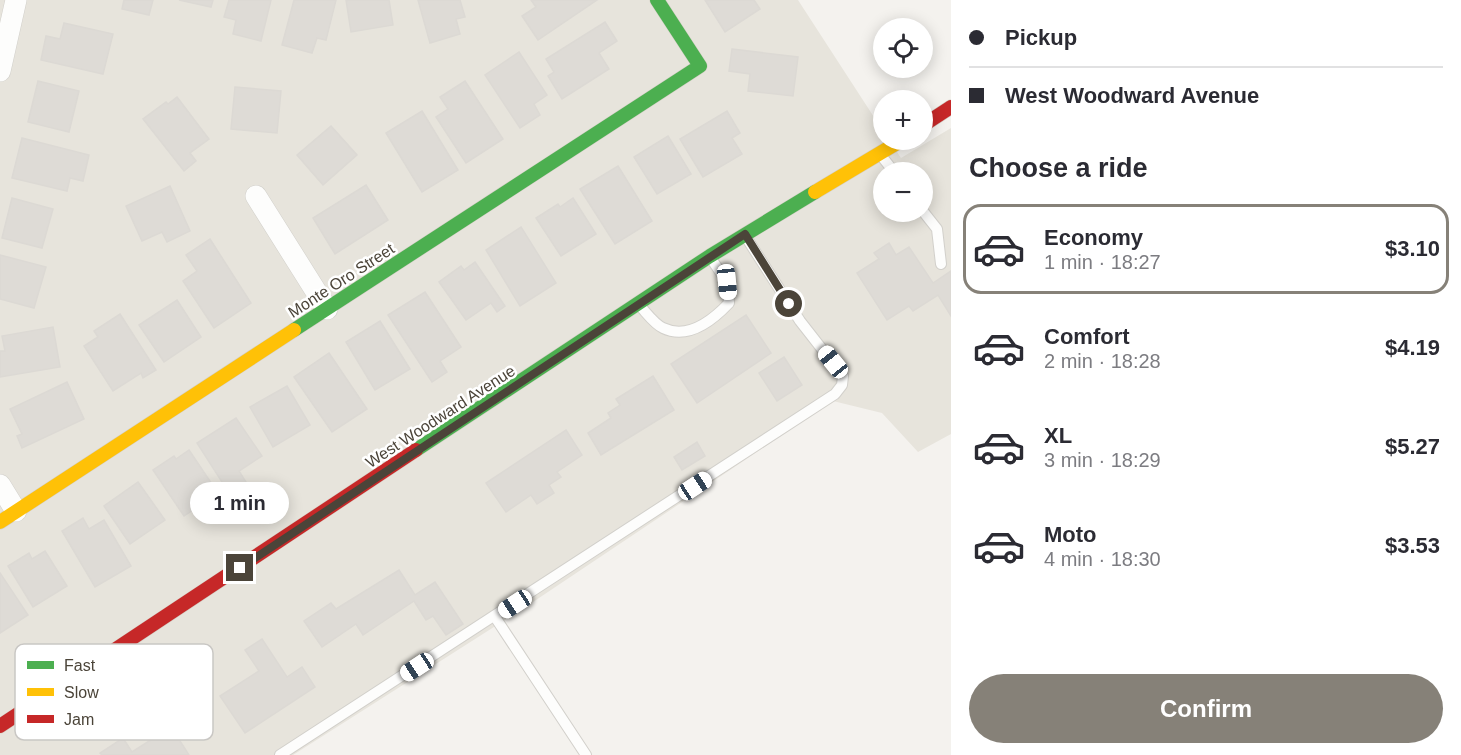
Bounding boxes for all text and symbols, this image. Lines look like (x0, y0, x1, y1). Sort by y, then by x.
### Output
map controls (873, 18, 933, 222)
button: locate (873, 18, 933, 78)
text: Pickup (1005, 25, 1077, 50)
text: West Woodward Avenue (1005, 83, 1259, 108)
button: + (873, 90, 933, 150)
text: Choose a ride (969, 153, 1148, 183)
button: − (873, 162, 933, 222)
icon: car (972, 222, 1026, 276)
text: Economy (1044, 225, 1143, 250)
text: $3.10 (1385, 236, 1440, 261)
street label: Monte Oro Street (285, 240, 398, 321)
text: 1 min · 18:27 (1044, 251, 1161, 273)
car (716, 263, 738, 301)
route start (775, 290, 802, 317)
icon: car (972, 321, 1026, 375)
text: Comfort (1044, 324, 1130, 349)
text: $4.19 (1385, 335, 1440, 360)
car (815, 342, 851, 382)
text: 2 min · 18:28 (1044, 350, 1161, 372)
street label: West Woodward Avenue (363, 362, 518, 471)
icon: car (972, 420, 1026, 474)
text: XL (1044, 423, 1072, 448)
text: $5.27 (1385, 434, 1440, 459)
text: 3 min · 18:29 (1044, 449, 1161, 471)
car (675, 469, 715, 503)
callout: 1 min (190, 481, 290, 523)
text: 1 min (213, 492, 266, 514)
icon: car (972, 519, 1026, 573)
text: Moto (1044, 522, 1097, 547)
text: $3.53 (1385, 533, 1440, 558)
text: 4 min · 18:30 (1044, 548, 1161, 570)
route end (226, 554, 253, 581)
car (495, 587, 535, 621)
legend (15, 644, 213, 740)
car (397, 650, 437, 684)
text: Fast (64, 657, 96, 674)
button: Confirm (969, 674, 1443, 743)
text: Slow (64, 684, 99, 701)
text: Jam (64, 711, 94, 728)

